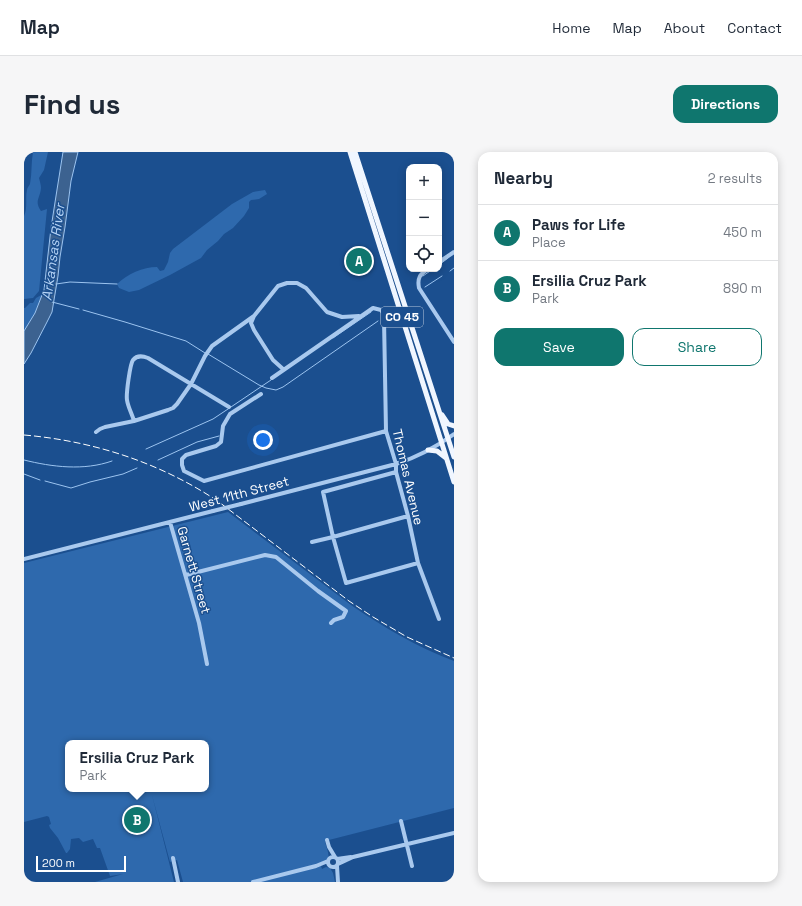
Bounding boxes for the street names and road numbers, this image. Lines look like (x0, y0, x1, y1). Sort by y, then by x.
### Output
road number: CO 45 (381, 307, 423, 327)
street label: Thomas Avenue (389, 427, 427, 527)
street label: West 11th Street (187, 472, 291, 516)
street label: Garnett Street (173, 524, 215, 616)

